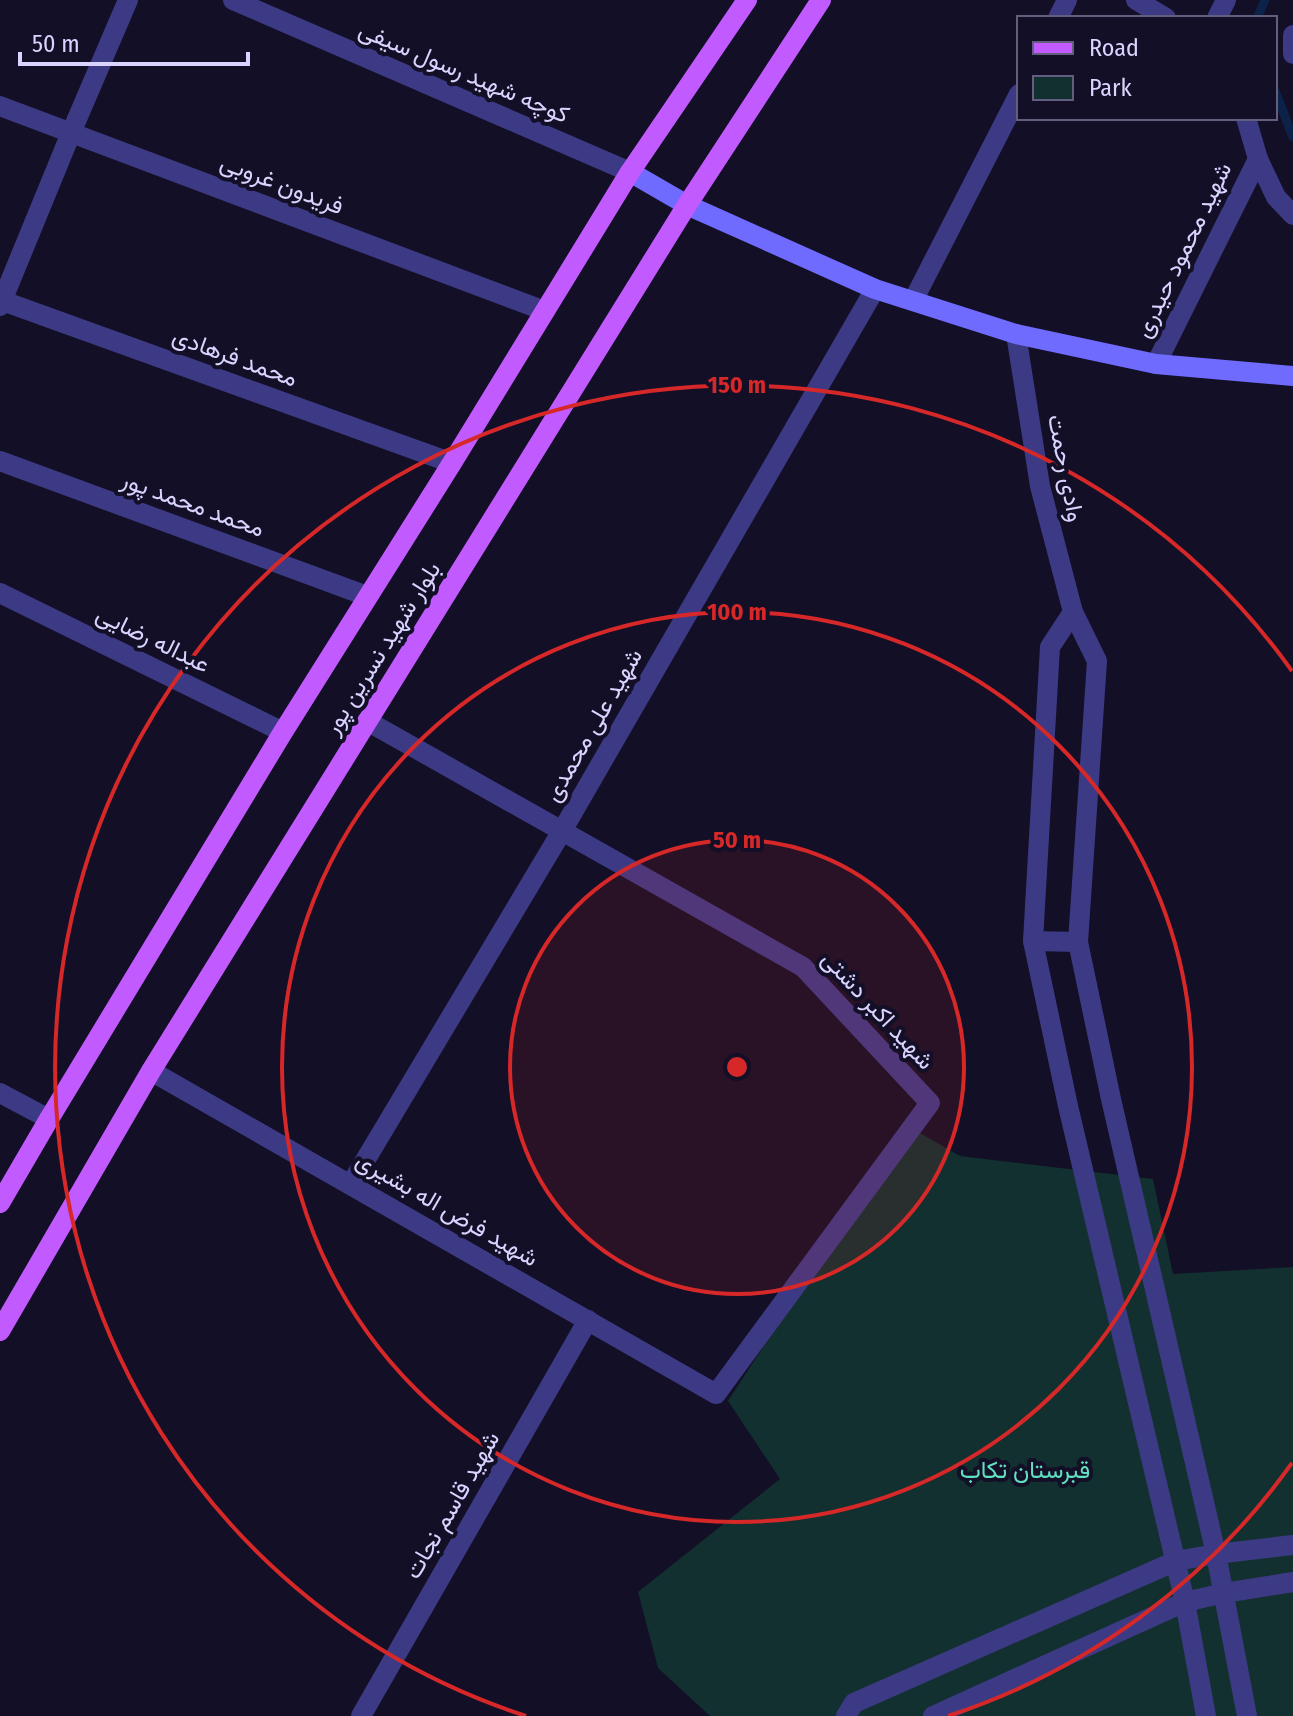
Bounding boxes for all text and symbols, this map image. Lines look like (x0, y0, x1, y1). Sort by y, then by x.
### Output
street label: کوچه شهید رسول سیفی (354, 15, 573, 131)
scale bar (20, 16, 248, 66)
legend (1017, 16, 1277, 120)
text: 50 m (32, 30, 80, 58)
text: Road (1089, 34, 1139, 62)
text: Park (1089, 74, 1132, 102)
street label: فریدون غروبی (216, 148, 348, 221)
street label: شهید محمود حیدری (1128, 158, 1238, 343)
street label: محمد فرهادی (168, 321, 301, 394)
text: 150 m (708, 371, 766, 399)
street label: وادی رحمت (1041, 412, 1090, 524)
street label: محمد محمد پور (116, 465, 268, 545)
street label: بلوار شهید نسرین پور (317, 557, 448, 741)
text: 100 m (707, 598, 767, 626)
street label: عبداله رضایی (91, 599, 215, 679)
street label: شهید علی محمدی (538, 644, 649, 807)
text: 50 m (713, 826, 761, 854)
street label: شهید اکبر دشتی (815, 945, 940, 1076)
centre of rings (723, 1053, 751, 1081)
street label: شهید فرض اله بشیری (350, 1145, 543, 1273)
street label: شهید قاسم نجات (399, 1426, 507, 1585)
park label: قبرستان تکاب (960, 1456, 1090, 1485)

